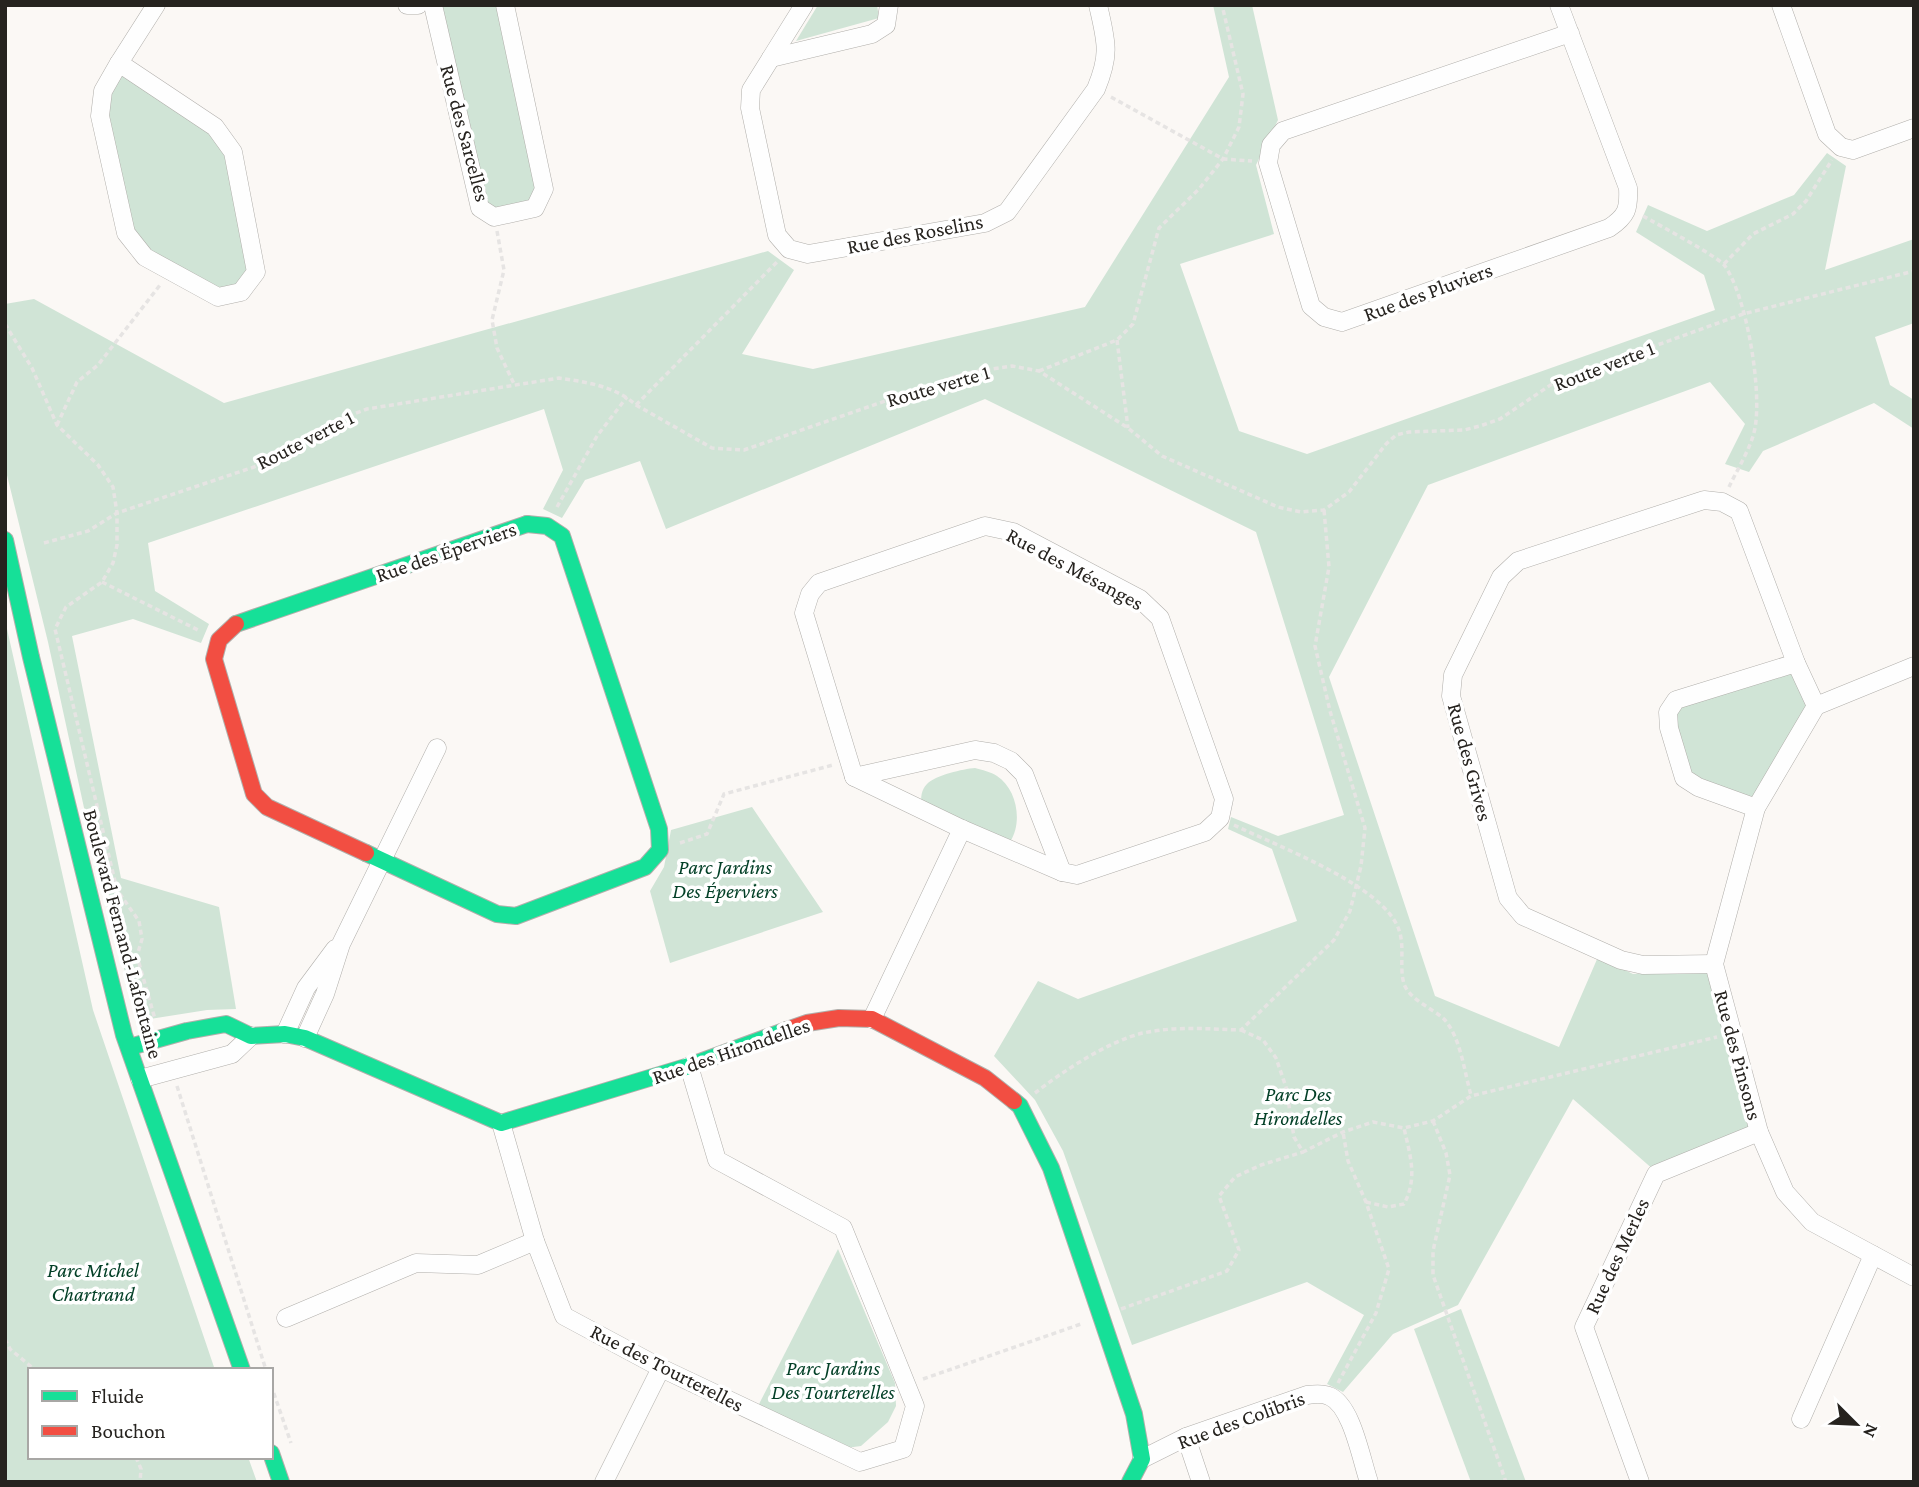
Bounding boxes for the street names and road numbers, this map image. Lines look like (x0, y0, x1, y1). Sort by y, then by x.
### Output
street label: Rue des Sarcelles (435, 62, 495, 204)
street label: Rue des Roselins (845, 209, 985, 259)
street label: Rue des Pluviers (1360, 258, 1496, 326)
street label: Route verte 1 (1550, 336, 1658, 396)
street label: Route verte 1 (884, 360, 992, 412)
street label: Route verte 1 (252, 405, 358, 475)
street label: Rue des Éperviers (372, 517, 520, 587)
street label: Rue des Mésanges (1002, 523, 1148, 615)
street label: Rue des Grives (1443, 700, 1497, 824)
street label: Boulevard Fernand-Lafontaine (78, 807, 168, 1061)
street label: Rue des Pinsons (1709, 987, 1767, 1123)
street label: Rue des Hirondelles (649, 1013, 813, 1089)
street label: Rue des Merles (1580, 1194, 1654, 1318)
street label: Rue des Tourterelles (586, 1319, 748, 1417)
street label: Rue des Colibris (1174, 1386, 1308, 1454)

